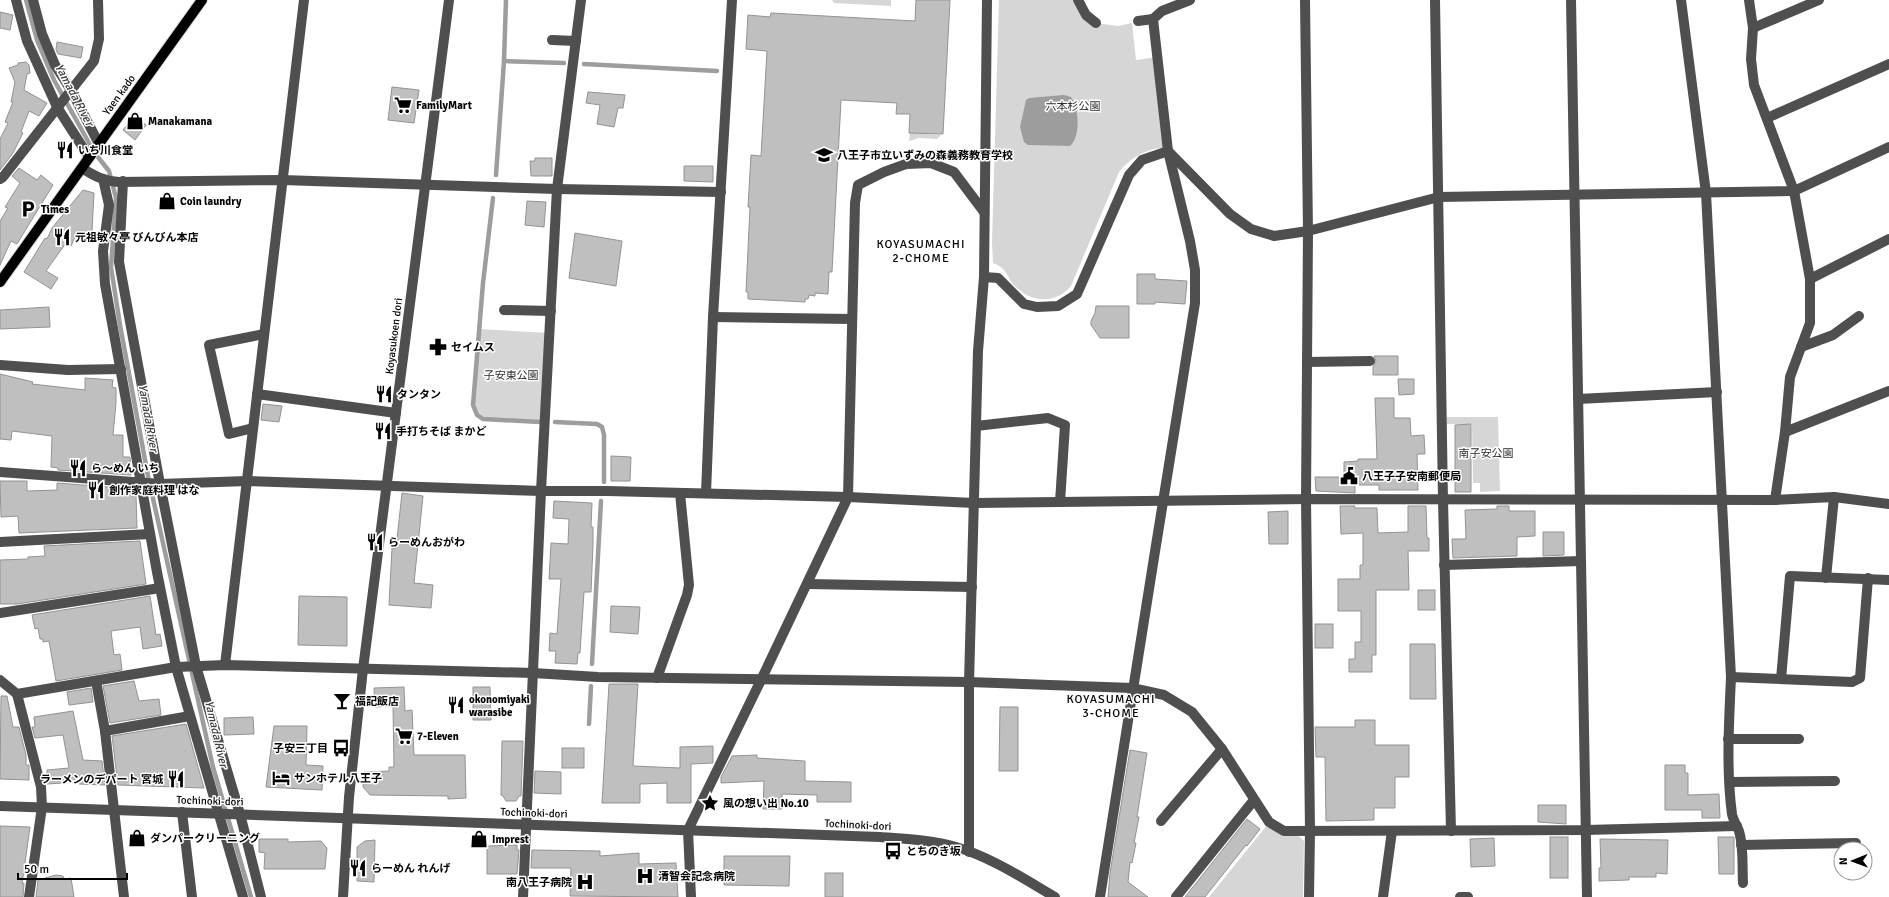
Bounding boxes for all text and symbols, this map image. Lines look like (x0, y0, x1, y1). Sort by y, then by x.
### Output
water label: Yamada River (51, 61, 97, 130)
street label: Yaen kado (100, 72, 138, 118)
supermarket icon: FamilyMart (393, 95, 413, 115)
place label: FamilyMart (416, 99, 472, 112)
park label: 六本杉公園 (1046, 100, 1101, 113)
shop icon: Manakamana (125, 111, 145, 131)
place label: Manakamana (148, 115, 212, 128)
restaurant icon: いち川食堂 (55, 140, 75, 160)
place label: いち川食堂 (78, 144, 133, 157)
school or university icon: 八王子市立いずみの森義務教育学校 (814, 145, 834, 165)
place label: 八王子市立いずみの森義務教育学校 (837, 149, 1013, 162)
shop icon: Coin laundry (157, 191, 177, 211)
place label: Coin laundry (180, 195, 242, 208)
parking icon: Times (18, 199, 38, 219)
place label: Times (41, 203, 69, 216)
restaurant icon: 元祖敏々亭 びんびん本店 (52, 227, 72, 247)
place label: 元祖敏々亭 びんびん本店 (75, 231, 198, 244)
district label: KOYASUMACHI 2-CHOME (877, 237, 965, 266)
street label: Koyasukoen dori (383, 297, 405, 375)
pharmacy icon: セイムス (428, 337, 448, 357)
place label: セイムス (451, 341, 495, 354)
park label: 子安東公園 (484, 369, 539, 382)
water label: Yamada River (135, 383, 162, 454)
restaurant icon: タンタン (374, 384, 394, 404)
place label: タンタン (397, 388, 441, 401)
restaurant icon: 手打ちそば まかど (373, 421, 393, 441)
place label: 手打ちそば まかど (396, 425, 486, 438)
park label: 南子安公園 (1459, 447, 1514, 460)
restaurant icon: ら～めん いち (68, 458, 88, 478)
place label: ら～めん いち (91, 462, 159, 475)
public building icon: 八王子子安南郵便局 (1339, 466, 1359, 486)
place label: 八王子子安南郵便局 (1362, 470, 1461, 483)
restaurant icon: 創作家庭料理 はな (86, 480, 106, 500)
place label: 創作家庭料理 はな (109, 484, 199, 497)
restaurant icon: らーめんおがわ (365, 532, 385, 552)
place label: らーめんおがわ (388, 536, 465, 549)
bar icon: 福記飯店 (332, 691, 352, 711)
district label: KOYASUMACHI 3-CHOME (1067, 692, 1155, 721)
place label: okonomiyaki warasibe (469, 693, 530, 719)
place label: 福記飯店 (355, 695, 399, 708)
restaurant icon: okonomiyaki warasibe (446, 695, 466, 715)
water label: Yamada River (201, 699, 231, 771)
supermarket icon: 7-Eleven (394, 726, 414, 746)
place label: 7-Eleven (417, 730, 459, 743)
bus stop icon: 子安三丁目 (331, 738, 351, 758)
place label: 子安三丁目 (273, 742, 328, 755)
hotel icon: サンホテル八王子 (271, 768, 291, 788)
restaurant icon: ラーメンのデパート 宮城 (166, 769, 186, 789)
place label: サンホテル八王子 (294, 772, 382, 785)
place label: ラーメンのデパート 宮城 (40, 773, 164, 786)
street label: Tochinoki-dori (176, 793, 244, 809)
place icon: 風の想い出 No.10 (700, 793, 720, 813)
place label: 風の想い出 No.10 (723, 797, 809, 810)
street label: Tochinoki-dori (500, 805, 568, 821)
street label: Tochinoki-dori (824, 817, 892, 833)
shop icon: ダンパークリーニング (127, 828, 147, 848)
shop icon: Imprest (469, 829, 489, 849)
place label: ダンパークリーニング (150, 832, 260, 845)
place label: Imprest (492, 833, 529, 846)
bus stop icon: とちのき坂 (883, 841, 903, 861)
north arrow (1833, 841, 1873, 881)
place label: とちのき坂 (906, 845, 961, 858)
scale bar (18, 855, 127, 881)
text: N (1837, 857, 1850, 865)
restaurant icon: らーめん れんげ (348, 858, 368, 878)
text: 50 m (24, 862, 49, 877)
place label: らーめん れんげ (371, 862, 450, 875)
hospital icon: 清智会記念病院 (635, 866, 655, 886)
place label: 清智会記念病院 (658, 870, 735, 883)
hospital icon: 南八王子病院 (575, 872, 595, 892)
place label: 南八王子病院 (506, 876, 572, 889)

